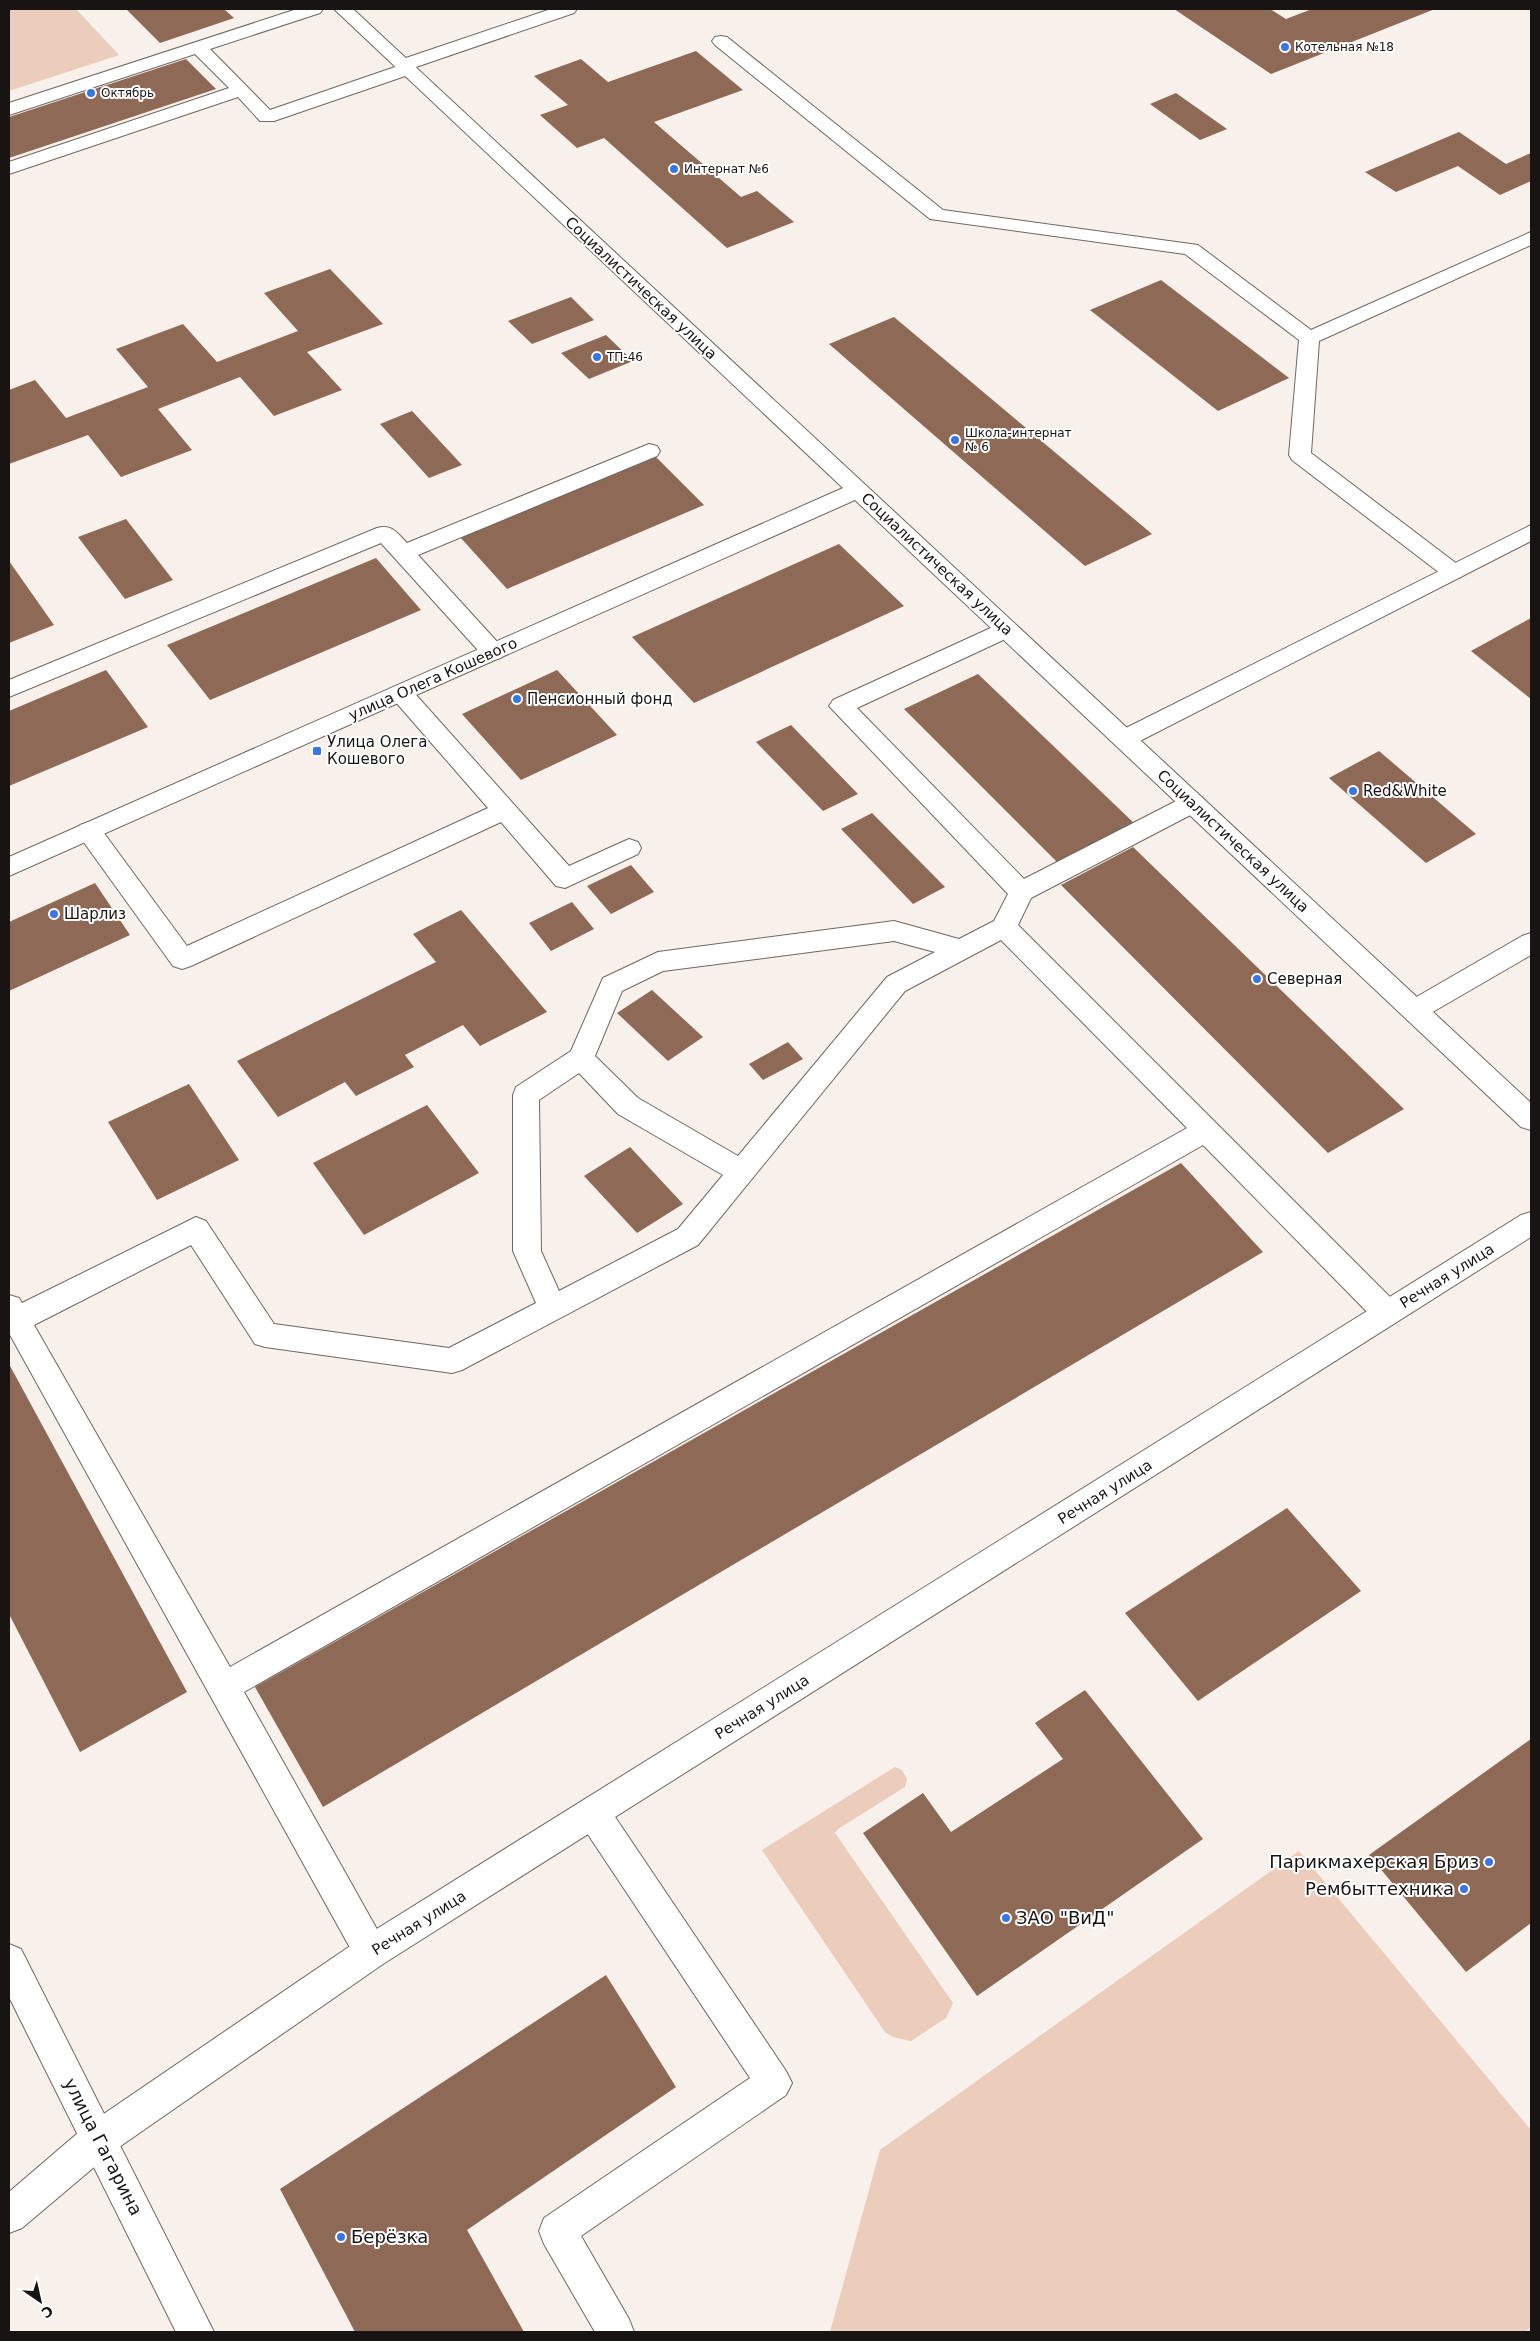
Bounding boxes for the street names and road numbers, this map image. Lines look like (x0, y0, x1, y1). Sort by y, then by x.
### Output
street label: Социалистическая улица (561, 213, 721, 363)
street label: Социалистическая улица (857, 489, 1017, 639)
street label: улица Олега Кошевого (346, 634, 520, 724)
street label: Социалистическая улица (1153, 766, 1313, 916)
street label: Речная улица (1397, 1240, 1497, 1312)
street label: Речная улица (1055, 1456, 1155, 1528)
street label: Речная улица (712, 1671, 812, 1743)
street label: Речная улица (369, 1887, 469, 1959)
street label: улица Гагарина (60, 2075, 147, 2219)

